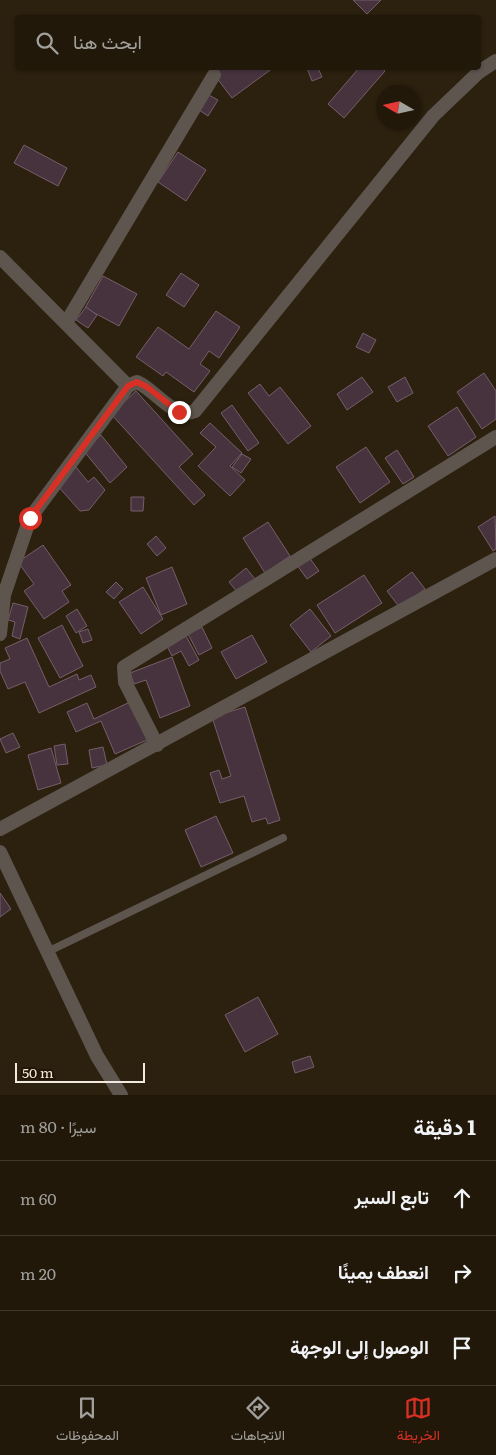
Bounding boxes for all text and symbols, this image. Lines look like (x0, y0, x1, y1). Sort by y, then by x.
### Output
search box (15, 15, 481, 70)
text: ابحث هنا (73, 27, 142, 55)
icon: search (33, 29, 61, 57)
north arrow (376, 85, 421, 130)
route end (168, 401, 191, 424)
route start (19, 507, 42, 530)
scale bar (15, 1060, 145, 1083)
text: 50 m (22, 1062, 54, 1082)
text: 1 دقيقة (414, 1110, 476, 1141)
text: سيرًا · 80 m (20, 1114, 96, 1138)
text: تابع السير (354, 1182, 429, 1210)
icon: ahead (448, 1184, 476, 1212)
text: 60 m (20, 1186, 57, 1210)
text: انعطف يمينًا (338, 1257, 429, 1285)
icon: right (448, 1259, 476, 1287)
text: 20 m (20, 1261, 56, 1285)
text: الوصول إلى الوجهة (290, 1332, 429, 1360)
icon: arrive (448, 1334, 476, 1362)
tab: المحفوظات (56, 1394, 119, 1448)
tab: الاتجاهات (231, 1394, 285, 1448)
tab: الخريطة (397, 1394, 440, 1448)

